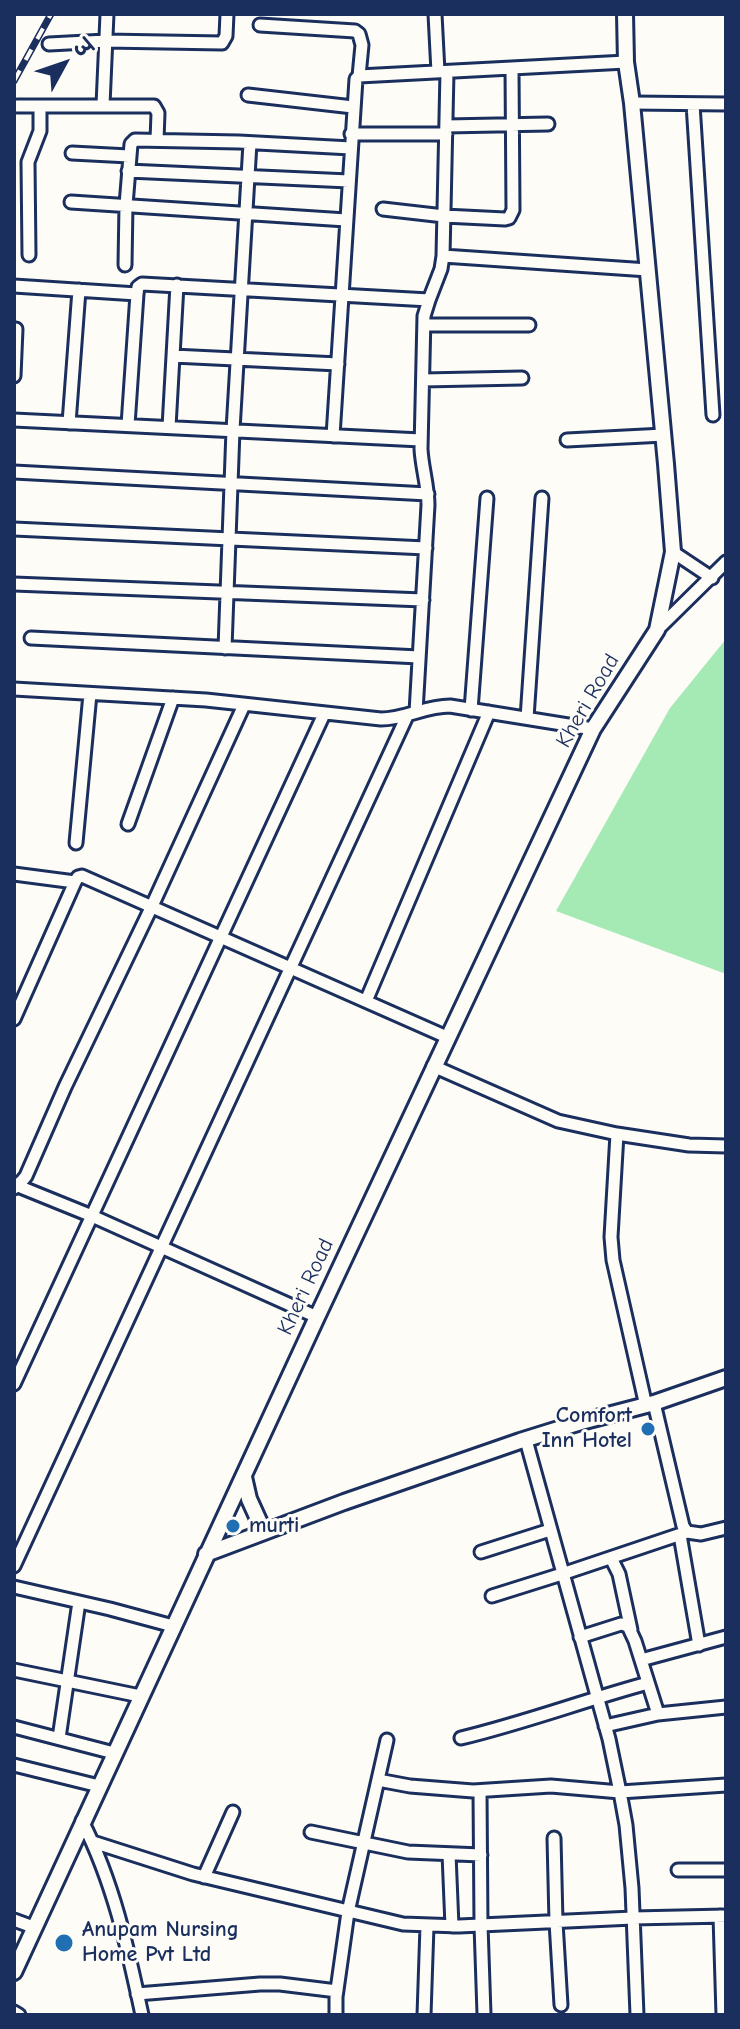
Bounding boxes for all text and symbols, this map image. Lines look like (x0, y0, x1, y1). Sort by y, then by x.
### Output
north arrow (24, 24, 104, 104)
text: उ (68, 35, 97, 63)
street label: Kheri Road (551, 649, 625, 753)
street label: Kheri Road (272, 1234, 340, 1340)
place label: Comfort Inn Hotel (542, 1403, 632, 1454)
marker: Comfort Inn Hotel (639, 1420, 657, 1438)
place label: murti (249, 1513, 299, 1539)
marker: murti (224, 1517, 242, 1535)
place label: Anupam Nursing Home Pvt Ltd (82, 1917, 239, 1968)
marker: Anupam Nursing Home Pvt Ltd (53, 1932, 75, 1954)

